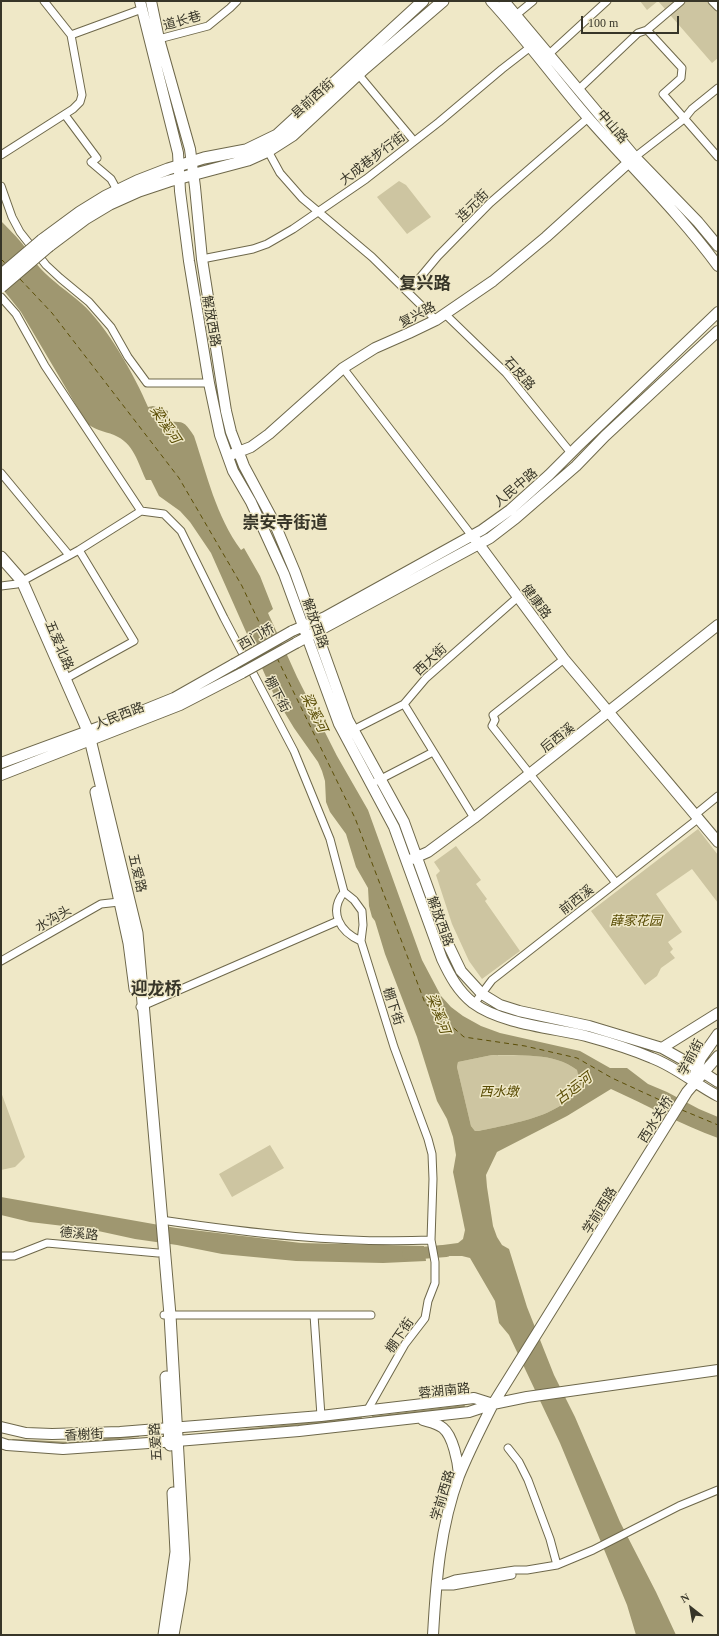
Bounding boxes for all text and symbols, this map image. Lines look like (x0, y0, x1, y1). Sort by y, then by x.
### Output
street label: 道长巷 (161, 7, 203, 33)
scale bar (583, 8, 681, 34)
text: 100 m (588, 16, 618, 30)
street label: 县前西街 (287, 75, 337, 121)
street label: 中山路 (594, 106, 632, 146)
street label: 大成巷步行街 (336, 128, 408, 188)
street label: 连元街 (453, 186, 491, 224)
district label: 复兴路 (400, 273, 450, 293)
street label: 解放西路 (200, 294, 224, 348)
street label: 复兴路 (396, 298, 438, 330)
street label: 石皮路 (501, 353, 539, 393)
water label: 梁溪河 (147, 402, 185, 446)
street label: 人民中路 (490, 464, 540, 510)
district label: 崇安寺街道 (243, 512, 327, 532)
street label: 健康路 (519, 581, 555, 621)
street label: 解放西路 (300, 596, 332, 650)
street label: 五爱北路 (43, 618, 77, 672)
street label: 西门桥 (235, 619, 277, 653)
street label: 西大街 (410, 640, 450, 678)
street label: 棚下街 (262, 673, 294, 715)
water label: 梁溪河 (299, 689, 331, 735)
street label: 人民西路 (92, 698, 146, 732)
street label: 后西溪 (537, 719, 577, 755)
street label: 五爱路 (126, 852, 150, 894)
street label: 前西溪 (556, 881, 596, 917)
street label: 解放西路 (425, 894, 457, 948)
street label: 水沟头 (32, 901, 74, 935)
park label: 薛家花园 (610, 912, 662, 928)
district label: 迎龙桥 (131, 978, 181, 998)
street label: 棚下街 (381, 985, 407, 1027)
water label: 梁溪河 (424, 990, 454, 1036)
street label: 学前街 (674, 1036, 706, 1078)
water label: 古运河 (551, 1069, 595, 1107)
park label: 西水墩 (480, 1083, 518, 1099)
street label: 西水关桥 (635, 1093, 675, 1145)
street label: 学前西路 (579, 1184, 619, 1236)
street label: 德溪路 (59, 1224, 99, 1242)
street label: 棚下街 (382, 1314, 416, 1356)
street label: 蓉湖南路 (417, 1380, 471, 1400)
street label: 五爱路 (146, 1422, 164, 1462)
street label: 香榭街 (64, 1425, 104, 1443)
street label: 学前西路 (427, 1468, 457, 1522)
north arrow (671, 1588, 711, 1628)
text: N (678, 1591, 691, 1605)

